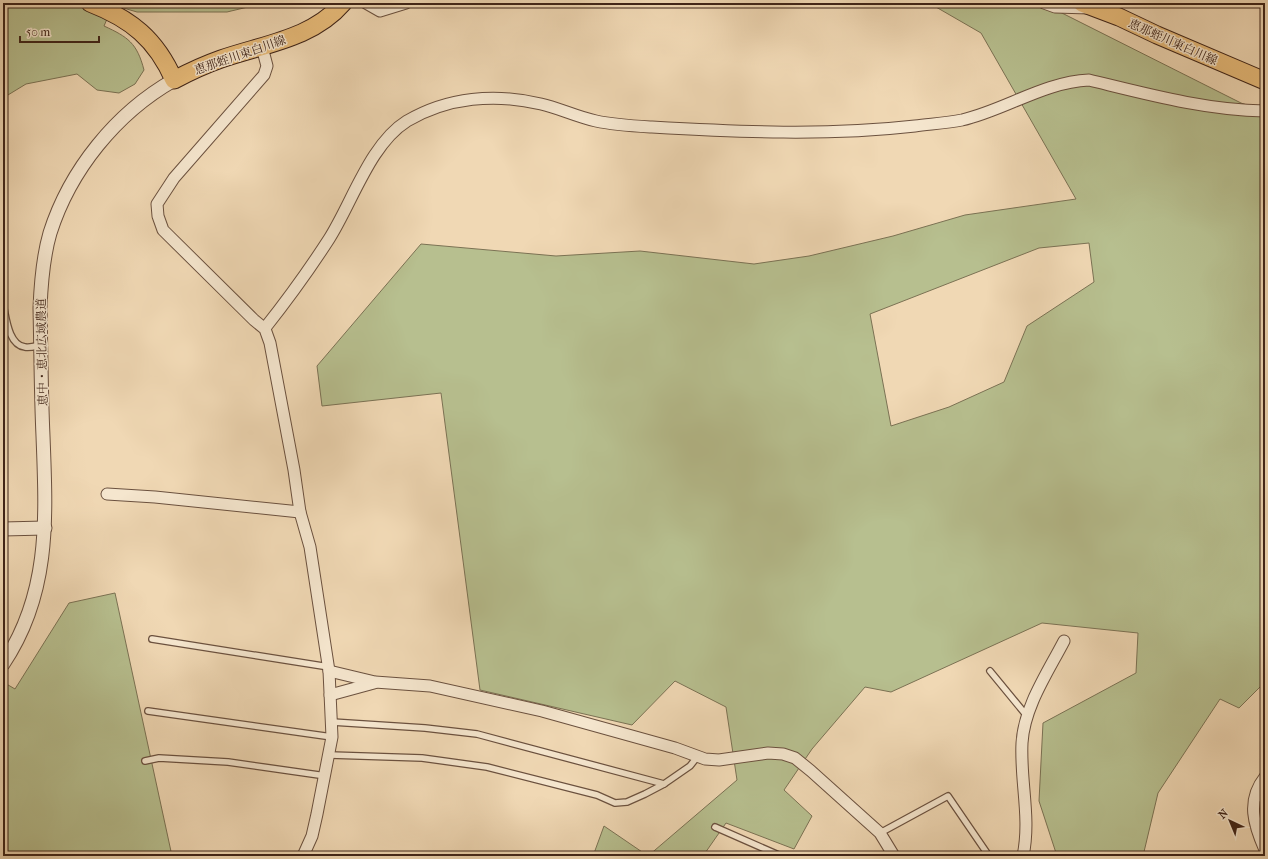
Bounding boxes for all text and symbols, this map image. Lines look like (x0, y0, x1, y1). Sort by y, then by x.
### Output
street label: 恵那蛭川東白川線 (1126, 16, 1220, 68)
scale bar (20, 18, 99, 44)
text: 50 m (26, 25, 50, 39)
street label: 恵那蛭川東白川線 (192, 33, 288, 77)
street label: 恵中・恵北広域農道 (34, 298, 50, 406)
north arrow (1210, 801, 1250, 841)
text: N (1216, 806, 1231, 822)

